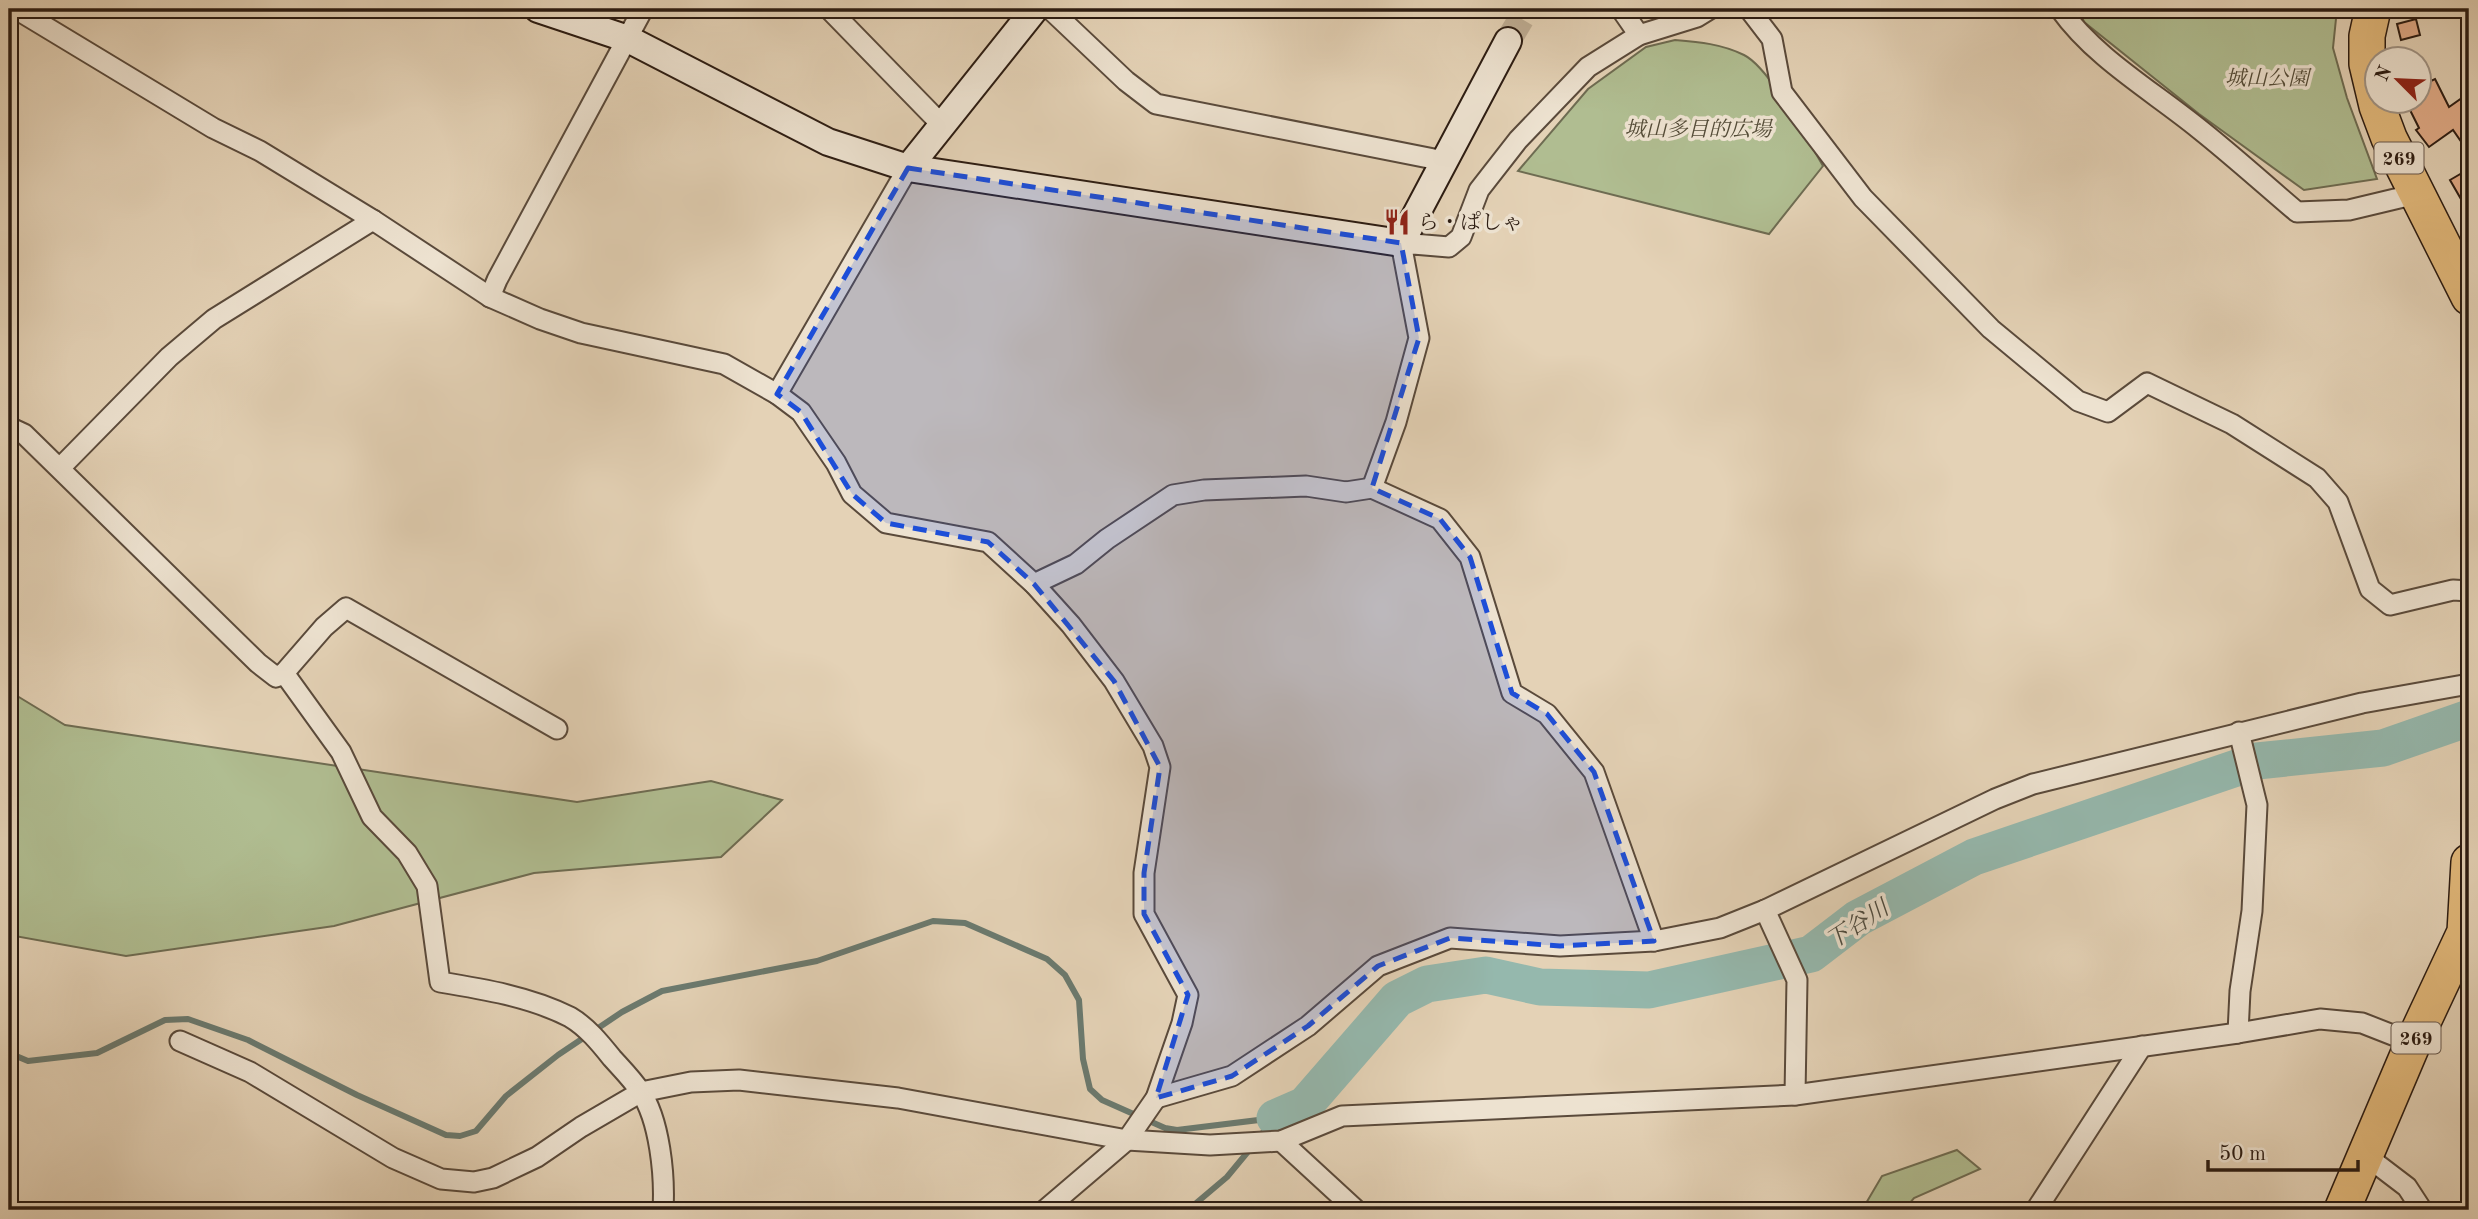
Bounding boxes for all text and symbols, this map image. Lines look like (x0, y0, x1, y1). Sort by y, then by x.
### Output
north arrow (2362, 46, 2432, 116)
text: N (2373, 63, 2397, 85)
park label: 城山公園 (2225, 67, 2312, 90)
park label: 城山多目的広場 (1625, 118, 1773, 141)
road number: 269 (2374, 142, 2424, 174)
restaurant icon: ら・ぱしゃ (1382, 207, 1412, 237)
place label: ら・ぱしゃ (1418, 211, 1523, 234)
water label: 下谷川 (1822, 894, 1896, 954)
road number: 269 (2392, 1022, 2440, 1054)
scale bar (2208, 1128, 2359, 1172)
text: 50 m (2219, 1144, 2266, 1165)

